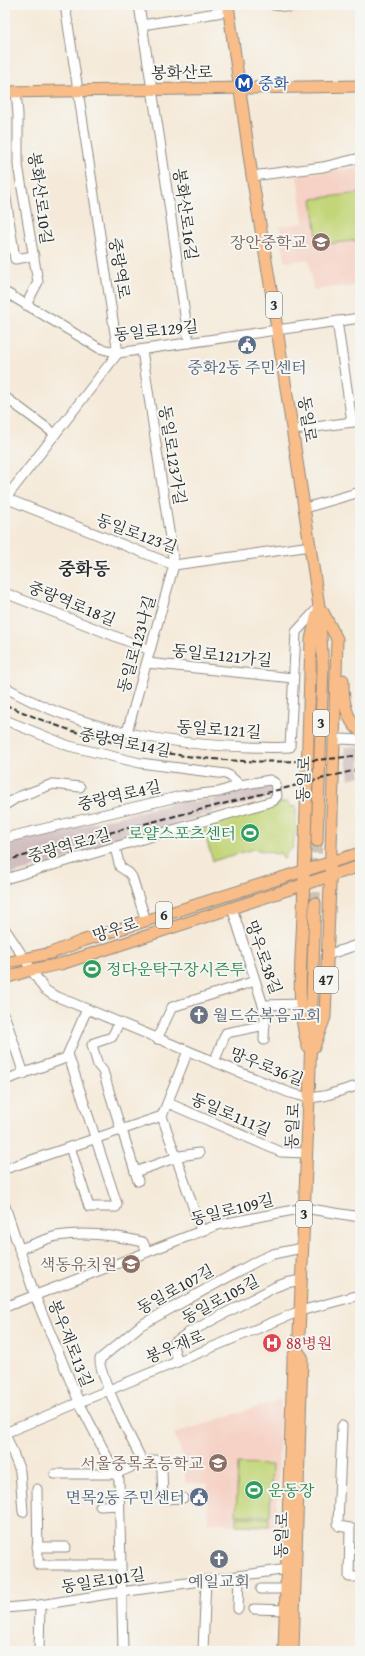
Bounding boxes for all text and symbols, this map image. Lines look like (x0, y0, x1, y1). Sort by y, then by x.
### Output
street label: 봉화산로 (151, 59, 214, 85)
place label: 중화 (258, 71, 289, 95)
metro station icon: 중화 (233, 72, 255, 94)
street label: 봉화산로10길 (23, 150, 59, 246)
street label: 봉화산로16길 (168, 166, 204, 262)
place label: 장안중학교 (230, 230, 307, 254)
school or university icon: 장안중학교 (310, 231, 332, 253)
street label: 중랑역로 (103, 236, 137, 301)
road number: 3 (266, 292, 282, 318)
street label: 동일로129길 (113, 314, 199, 346)
public building icon: 중화2동 주민센터 (236, 334, 258, 356)
place label: 중화2동 주민센터 (187, 355, 307, 379)
street label: 동일로 (293, 394, 324, 444)
street label: 동일로123가길 (153, 404, 193, 506)
street label: 동일로123길 (93, 507, 181, 559)
district label: 중화동 (58, 555, 111, 582)
street label: 중랑역로18길 (25, 575, 119, 631)
street label: 동일로123나길 (111, 592, 161, 696)
street label: 동일로121가길 (171, 638, 273, 672)
road number: 3 (313, 710, 329, 736)
street label: 동일로121길 (176, 714, 262, 744)
street label: 중랑역로14길 (77, 721, 173, 763)
street label: 동일로 (290, 755, 316, 803)
street label: 중랑역로4길 (75, 774, 163, 816)
place label: 로얄스포츠센터 (128, 821, 236, 845)
street label: 중랑역로2길 (25, 822, 113, 868)
sports icon: 로얄스포츠센터 (239, 822, 261, 844)
road number: 6 (156, 902, 172, 928)
street label: 망우로 (89, 910, 141, 948)
street label: 망우로38길 (240, 917, 288, 997)
place label: 정다운탁구장시즌투 (106, 957, 245, 981)
sports icon: 정다운탁구장시즌투 (81, 958, 103, 980)
road number: 47 (314, 967, 338, 993)
place label: 월드순복음교회 (213, 1003, 321, 1027)
church icon: 월드순복음교회 (188, 1004, 210, 1026)
street label: 망우로36길 (227, 1041, 307, 1091)
street label: 동일로111길 (187, 1086, 275, 1142)
street label: 동일로 (279, 1102, 305, 1150)
street label: 동일로109길 (188, 1187, 276, 1231)
road number: 3 (296, 1201, 312, 1227)
place label: 색동유치원 (40, 1252, 117, 1276)
school or university icon: 색동유치원 (120, 1253, 142, 1275)
street label: 동일로107길 (132, 1258, 218, 1320)
street label: 동일로105길 (177, 1268, 263, 1330)
street label: 봉우재로13길 (43, 1296, 99, 1390)
street label: 봉우재로 (142, 1323, 209, 1369)
place label: 88병원 (286, 1331, 332, 1355)
hospital icon: 88병원 (261, 1332, 283, 1354)
place label: 서울중목초등학교 (80, 1451, 204, 1475)
school or university icon: 서울중목초등학교 (207, 1452, 229, 1474)
place label: 운동장 (268, 1478, 315, 1502)
sports icon: 운동장 (243, 1479, 265, 1501)
place label: 면목2동 주민센터 (66, 1485, 185, 1509)
public building icon: 면목2동 주민센터 (188, 1486, 210, 1508)
street label: 동일로 (268, 1511, 294, 1559)
church icon: 예일교회 (208, 1548, 230, 1570)
street label: 동일로101길 (59, 1562, 147, 1598)
place label: 예일교회 (188, 1569, 250, 1593)

